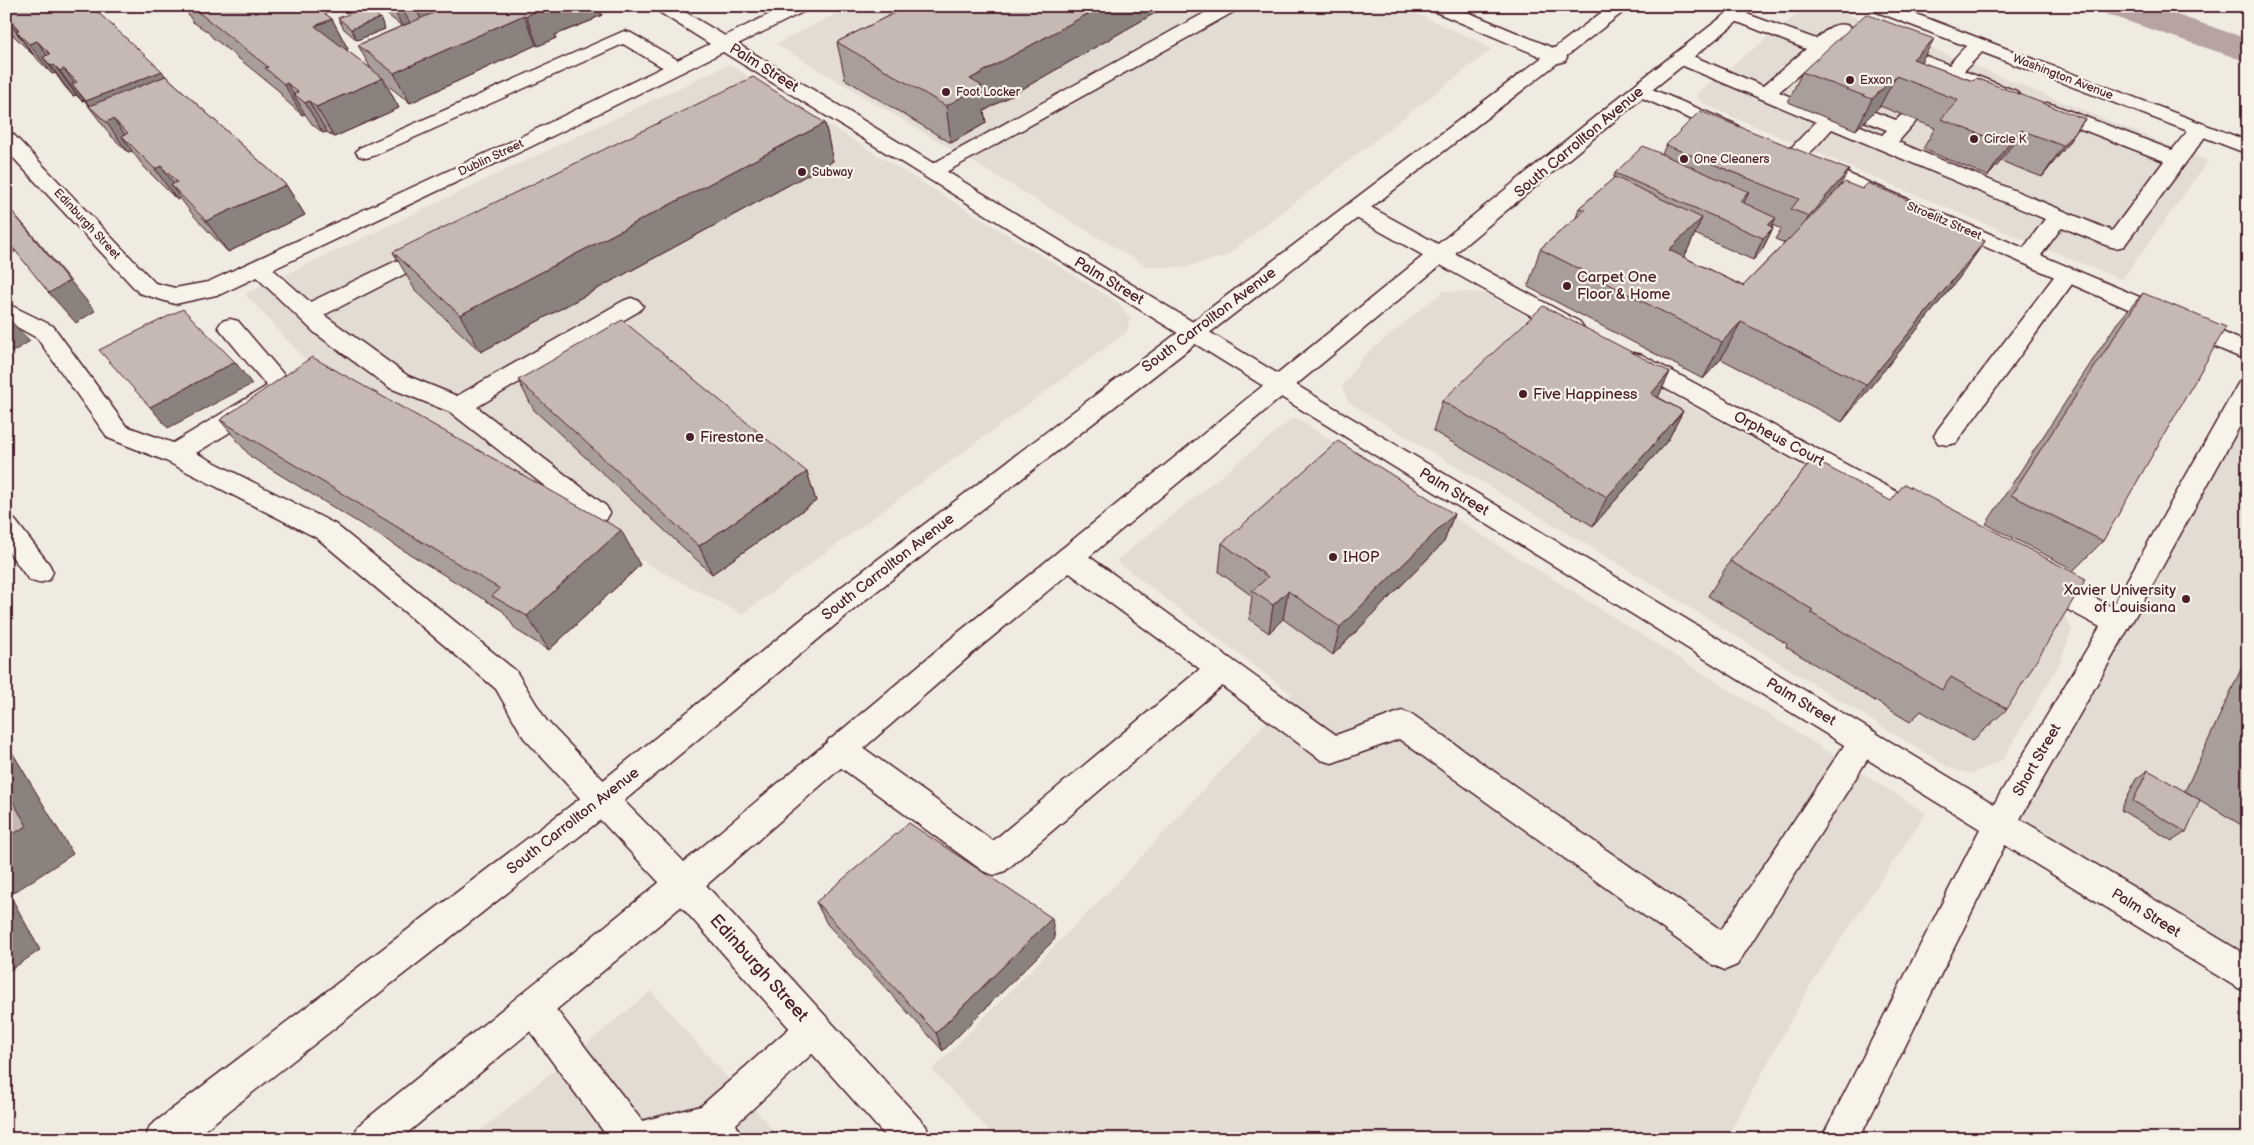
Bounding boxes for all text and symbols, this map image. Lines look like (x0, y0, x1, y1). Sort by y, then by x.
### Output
street label: Palm Street (726, 39, 802, 97)
street label: Washington Avenue (2011, 51, 2115, 103)
place label: Exxon (1860, 73, 1893, 88)
marker: Exxon (1844, 74, 1856, 86)
street label: South Carrollton Avenue (1510, 82, 1648, 202)
place label: Foot Locker (956, 85, 1021, 100)
marker: Foot Locker (940, 86, 952, 98)
place label: Circle K (1984, 132, 2027, 147)
marker: Circle K (1968, 133, 1980, 145)
street label: Dublin Street (456, 136, 526, 180)
place label: One Cleaners (1694, 152, 1770, 167)
marker: One Cleaners (1678, 153, 1690, 165)
place label: Subway (812, 165, 853, 180)
marker: Subway (796, 166, 808, 178)
street label: Edinburgh Street (50, 185, 124, 263)
street label: Stroelitz Street (1904, 199, 1984, 244)
street label: Palm Street (1071, 253, 1148, 309)
street label: South Carrollton Avenue (1138, 263, 1280, 377)
place label: Carpet One Floor & Home (1577, 268, 1671, 304)
marker: Carpet One Floor & Home (1561, 280, 1573, 292)
place label: Five Happiness (1533, 385, 1638, 404)
marker: Five Happiness (1517, 388, 1529, 400)
street label: Orpheus Court (1730, 407, 1828, 471)
place label: Firestone (700, 428, 764, 447)
marker: Firestone (684, 431, 696, 443)
street label: Palm Street (1416, 464, 1493, 520)
street label: South Carrollton Avenue (818, 509, 958, 625)
place label: IHOP (1343, 548, 1380, 567)
marker: IHOP (1327, 551, 1339, 563)
place label: Xavier University of Louisiana (2063, 581, 2176, 617)
marker: Xavier University of Louisiana (2180, 593, 2192, 605)
street label: Palm Street (1763, 674, 1840, 730)
street label: Short Street (2009, 720, 2066, 800)
street label: South Carrollton Avenue (503, 763, 643, 879)
street label: Palm Street (2108, 884, 2184, 942)
street label: Edinburgh Street (705, 910, 813, 1026)

